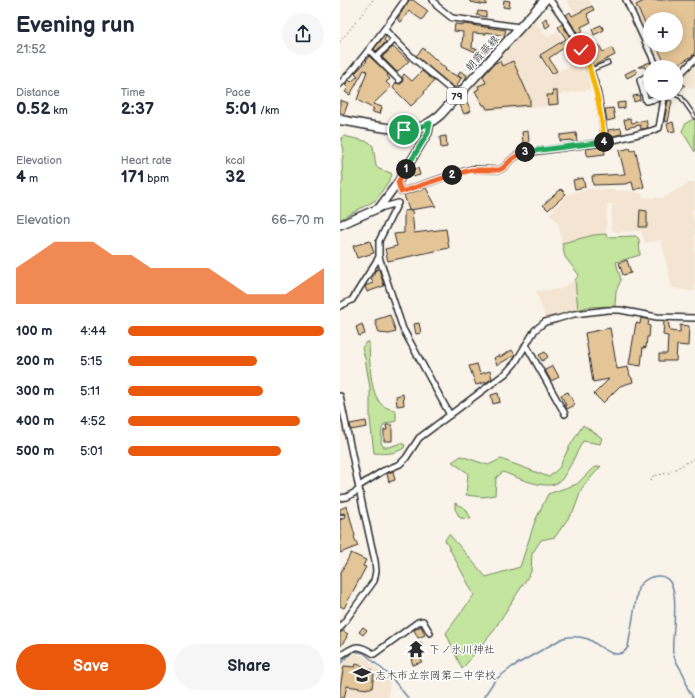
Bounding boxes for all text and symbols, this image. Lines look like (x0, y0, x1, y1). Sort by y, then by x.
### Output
text: Evening run (16, 12, 135, 39)
map controls (643, 12, 683, 100)
button: + (643, 12, 683, 52)
button: share (282, 13, 324, 55)
street label: 朝霞蕨線 (463, 33, 502, 74)
pin (564, 33, 598, 67)
icon: check (570, 39, 592, 61)
text: 21:52 (16, 41, 46, 57)
button: − (643, 60, 683, 100)
text: Distance (16, 86, 60, 99)
text: Time (121, 86, 145, 99)
text: Pace (225, 86, 250, 99)
road number: 79 (447, 88, 467, 104)
text: 0.52 (16, 99, 50, 119)
text: 2:37 (121, 99, 154, 119)
text: 5:01 (225, 99, 257, 119)
text: km (50, 104, 68, 117)
text: /km (257, 104, 279, 117)
pin (387, 113, 421, 147)
icon: arrive (393, 119, 415, 141)
pin: 4 (594, 132, 614, 152)
text: 4 (601, 135, 607, 148)
pin: 3 (515, 142, 535, 162)
text: 3 (522, 145, 528, 158)
text: Elevation (16, 154, 62, 167)
text: Heart rate (121, 154, 171, 167)
text: kcal (225, 154, 245, 167)
pin: 1 (396, 159, 416, 179)
text: 1 (404, 162, 408, 175)
pin: 2 (442, 165, 462, 185)
text: 4 (16, 167, 26, 187)
text: 171 (121, 167, 144, 187)
text: 32 (225, 167, 245, 187)
text: 2 (449, 168, 455, 181)
text: m (26, 172, 38, 185)
text: bpm (144, 172, 169, 185)
text: Elevation (16, 212, 70, 228)
text: 66–70 m (271, 212, 324, 228)
text: 100 m (16, 323, 52, 339)
text: 4:44 (80, 323, 106, 339)
text: 200 m (16, 353, 54, 369)
text: 5:15 (80, 353, 103, 369)
text: 300 m (16, 383, 54, 399)
text: 5:11 (80, 383, 100, 399)
text: 400 m (16, 413, 54, 429)
text: 4:52 (80, 413, 106, 429)
text: 500 m (16, 443, 54, 459)
text: 5:01 (80, 443, 103, 459)
temple icon: 下ノ氷川神社 (406, 639, 426, 659)
place label: 下ノ氷川神社 (429, 643, 495, 656)
button: Save (16, 644, 166, 690)
button: Share (174, 644, 324, 690)
school or university icon: 志木市立宗岡第二中学校 (352, 665, 372, 685)
place label: 志木市立宗岡第二中学校 (375, 669, 496, 682)

